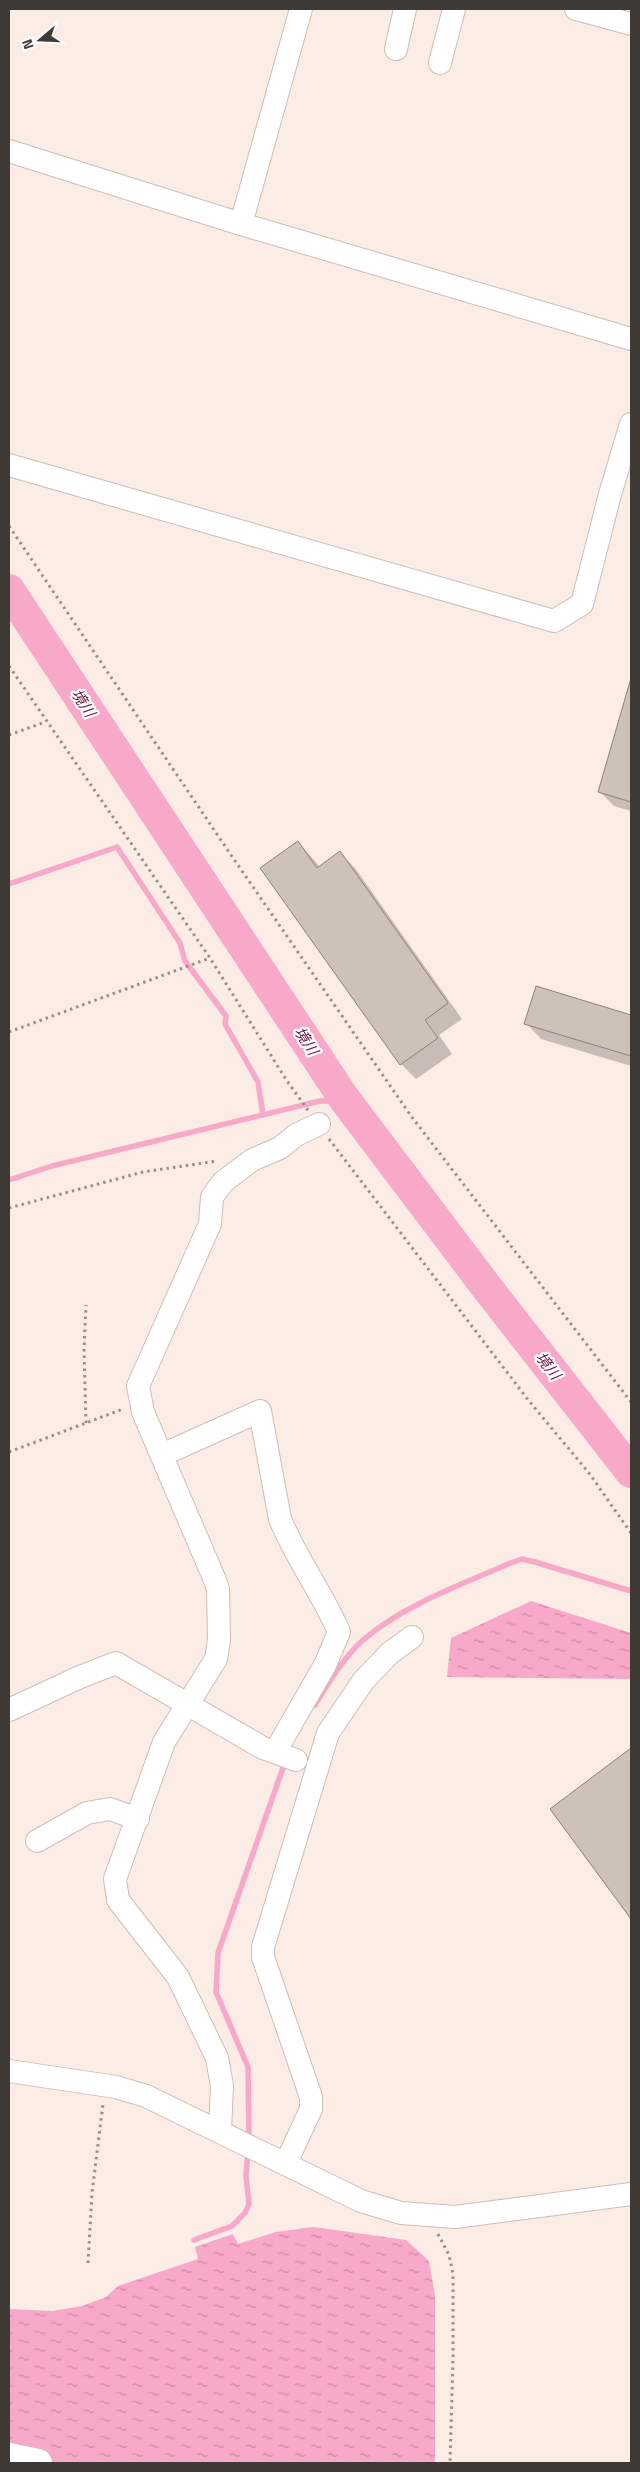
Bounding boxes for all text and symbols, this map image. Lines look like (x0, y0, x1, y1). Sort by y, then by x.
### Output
north arrow (15, 15, 65, 65)
text: N (16, 36, 39, 52)
water label: 境川 (66, 684, 102, 723)
water label: 境川 (289, 1022, 325, 1061)
water label: 境川 (530, 1347, 568, 1386)

